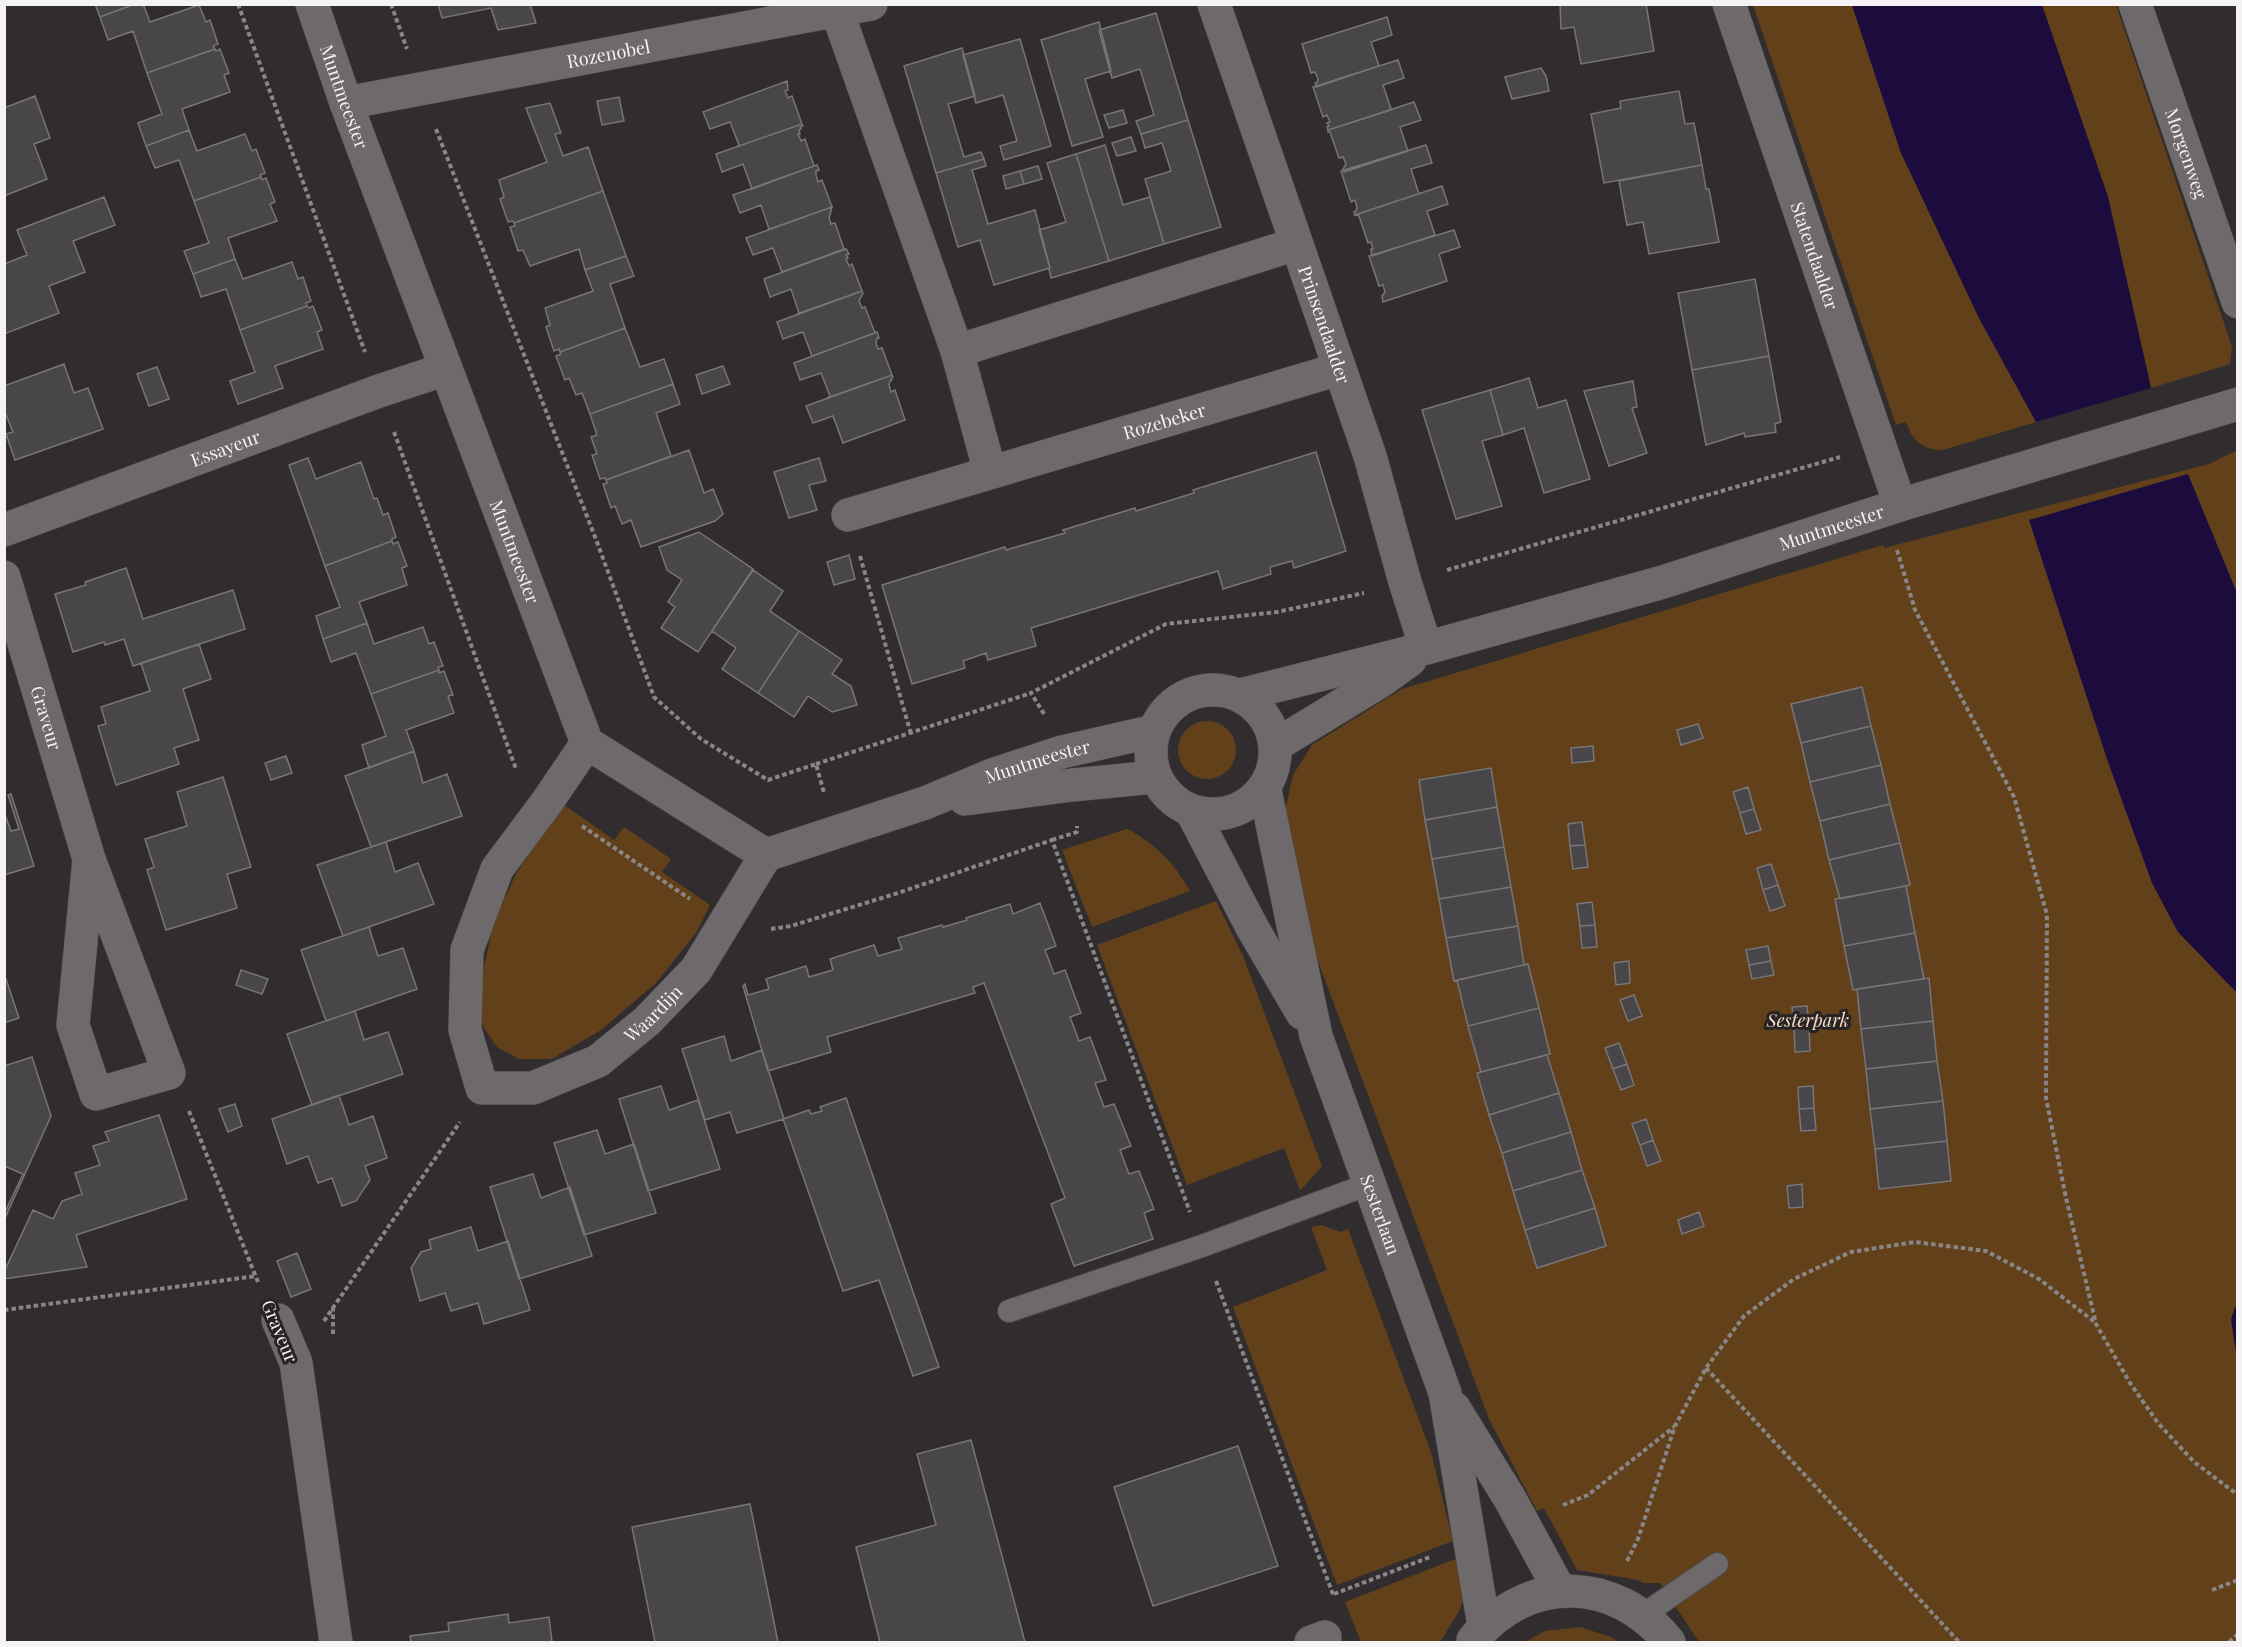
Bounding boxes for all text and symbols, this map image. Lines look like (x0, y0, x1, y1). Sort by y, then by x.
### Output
street label: Rozenobel (565, 34, 652, 73)
street label: Muntmeester (315, 41, 374, 152)
street label: Morgenweg (2160, 105, 2214, 202)
street label: Statendaalder (1785, 199, 1844, 313)
street label: Prinsendaalder (1293, 262, 1356, 387)
street label: Rozebeker (1120, 397, 1208, 445)
street label: Essayeur (187, 424, 263, 472)
street label: Muntmeester (485, 496, 545, 607)
street label: Muntmeester (1776, 499, 1887, 555)
street label: Graveur (25, 683, 67, 753)
street label: Muntmeester (982, 734, 1092, 789)
street label: Waardijn (618, 979, 688, 1048)
park label: Sesterpark (1766, 1008, 1849, 1032)
street label: Sesterlaan (1355, 1171, 1406, 1258)
street label: Graveur (256, 1296, 304, 1366)

